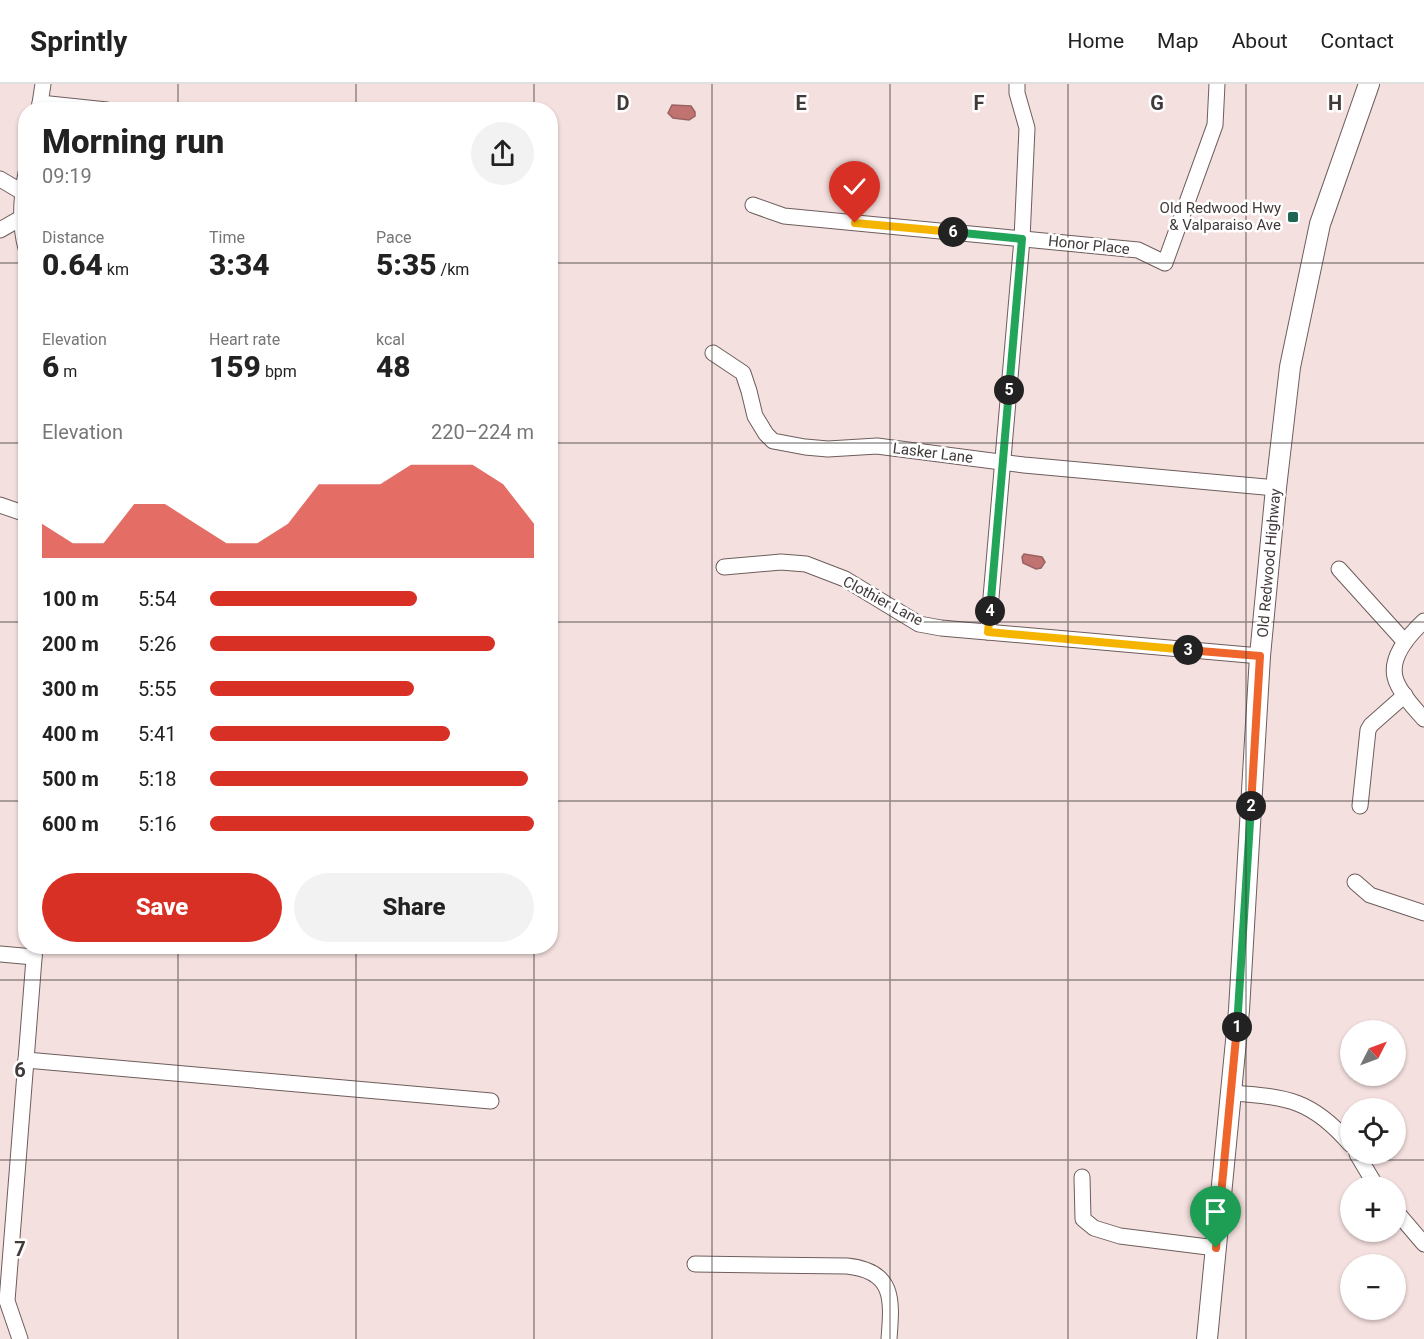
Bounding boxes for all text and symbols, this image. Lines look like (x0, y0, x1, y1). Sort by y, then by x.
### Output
text: Sprintly (30, 25, 127, 58)
text: Home (1068, 29, 1124, 53)
text: Map (1157, 29, 1199, 53)
text: About (1232, 29, 1288, 53)
text: Contact (1321, 29, 1394, 53)
text: D (617, 91, 630, 115)
text: E (795, 91, 807, 115)
text: F (974, 91, 985, 115)
text: G (1150, 91, 1164, 115)
text: H (1328, 91, 1342, 115)
text: Morning run (42, 122, 224, 161)
button: share (471, 122, 534, 185)
pin (829, 161, 880, 223)
text: 09:19 (42, 164, 92, 188)
icon: check (838, 170, 871, 203)
place label: Old Redwood Hwy & Valparaiso Ave (1160, 199, 1281, 234)
marker: Old Redwood Hwy & Valparaiso Ave (1286, 210, 1300, 224)
pin: 6 (938, 217, 968, 247)
text: 6 (948, 222, 958, 241)
text: Distance (42, 228, 104, 247)
text: Time (209, 228, 245, 247)
text: Pace (376, 228, 412, 247)
street label: Honor Place (1047, 232, 1131, 258)
text: 0.64 (42, 247, 103, 282)
text: 3:34 (209, 247, 270, 282)
text: 5:35 (376, 247, 437, 282)
text: km (103, 260, 129, 279)
text: /km (437, 260, 469, 279)
text: Elevation (42, 330, 107, 349)
text: Heart rate (209, 330, 280, 349)
text: kcal (376, 330, 405, 349)
text: 6 (42, 349, 59, 384)
text: 159 (209, 349, 261, 384)
text: 48 (376, 349, 411, 384)
text: m (59, 362, 77, 381)
text: bpm (261, 362, 297, 381)
pin: 5 (994, 375, 1024, 405)
text: 5 (1004, 380, 1014, 399)
text: Elevation (42, 420, 123, 444)
text: 220–224 m (431, 420, 534, 444)
street label: Lasker Lane (892, 439, 974, 467)
street label: Old Redwood Highway (1254, 488, 1284, 638)
street label: Clothier Lane (840, 572, 926, 630)
text: 100 m (42, 587, 99, 611)
text: 5:54 (138, 587, 177, 611)
pin: 4 (975, 596, 1005, 626)
text: 4 (985, 601, 995, 620)
text: 200 m (42, 632, 99, 656)
text: 5:26 (138, 632, 177, 656)
pin: 3 (1173, 635, 1203, 665)
text: 3 (1183, 640, 1193, 659)
text: 300 m (42, 677, 99, 701)
text: 5:55 (138, 677, 177, 701)
text: 400 m (42, 722, 99, 746)
text: 5:41 (138, 722, 177, 746)
text: 500 m (42, 767, 99, 791)
text: 5:18 (138, 767, 177, 791)
pin: 2 (1236, 791, 1266, 821)
text: 2 (1246, 796, 1256, 815)
text: 600 m (42, 812, 99, 836)
text: 5:16 (138, 812, 177, 836)
button: Save (42, 873, 282, 942)
button: Share (294, 873, 534, 942)
pin: 1 (1222, 1012, 1252, 1042)
text: 1 (1232, 1017, 1242, 1036)
north arrow (1340, 1020, 1406, 1086)
map controls (1340, 1020, 1406, 1320)
text: 6 (14, 1058, 26, 1082)
button: locate (1340, 1098, 1406, 1164)
button: + (1340, 1176, 1406, 1242)
pin (1190, 1186, 1241, 1248)
icon: arrive (1199, 1195, 1232, 1228)
text: 7 (14, 1237, 26, 1261)
button: − (1340, 1254, 1406, 1320)

